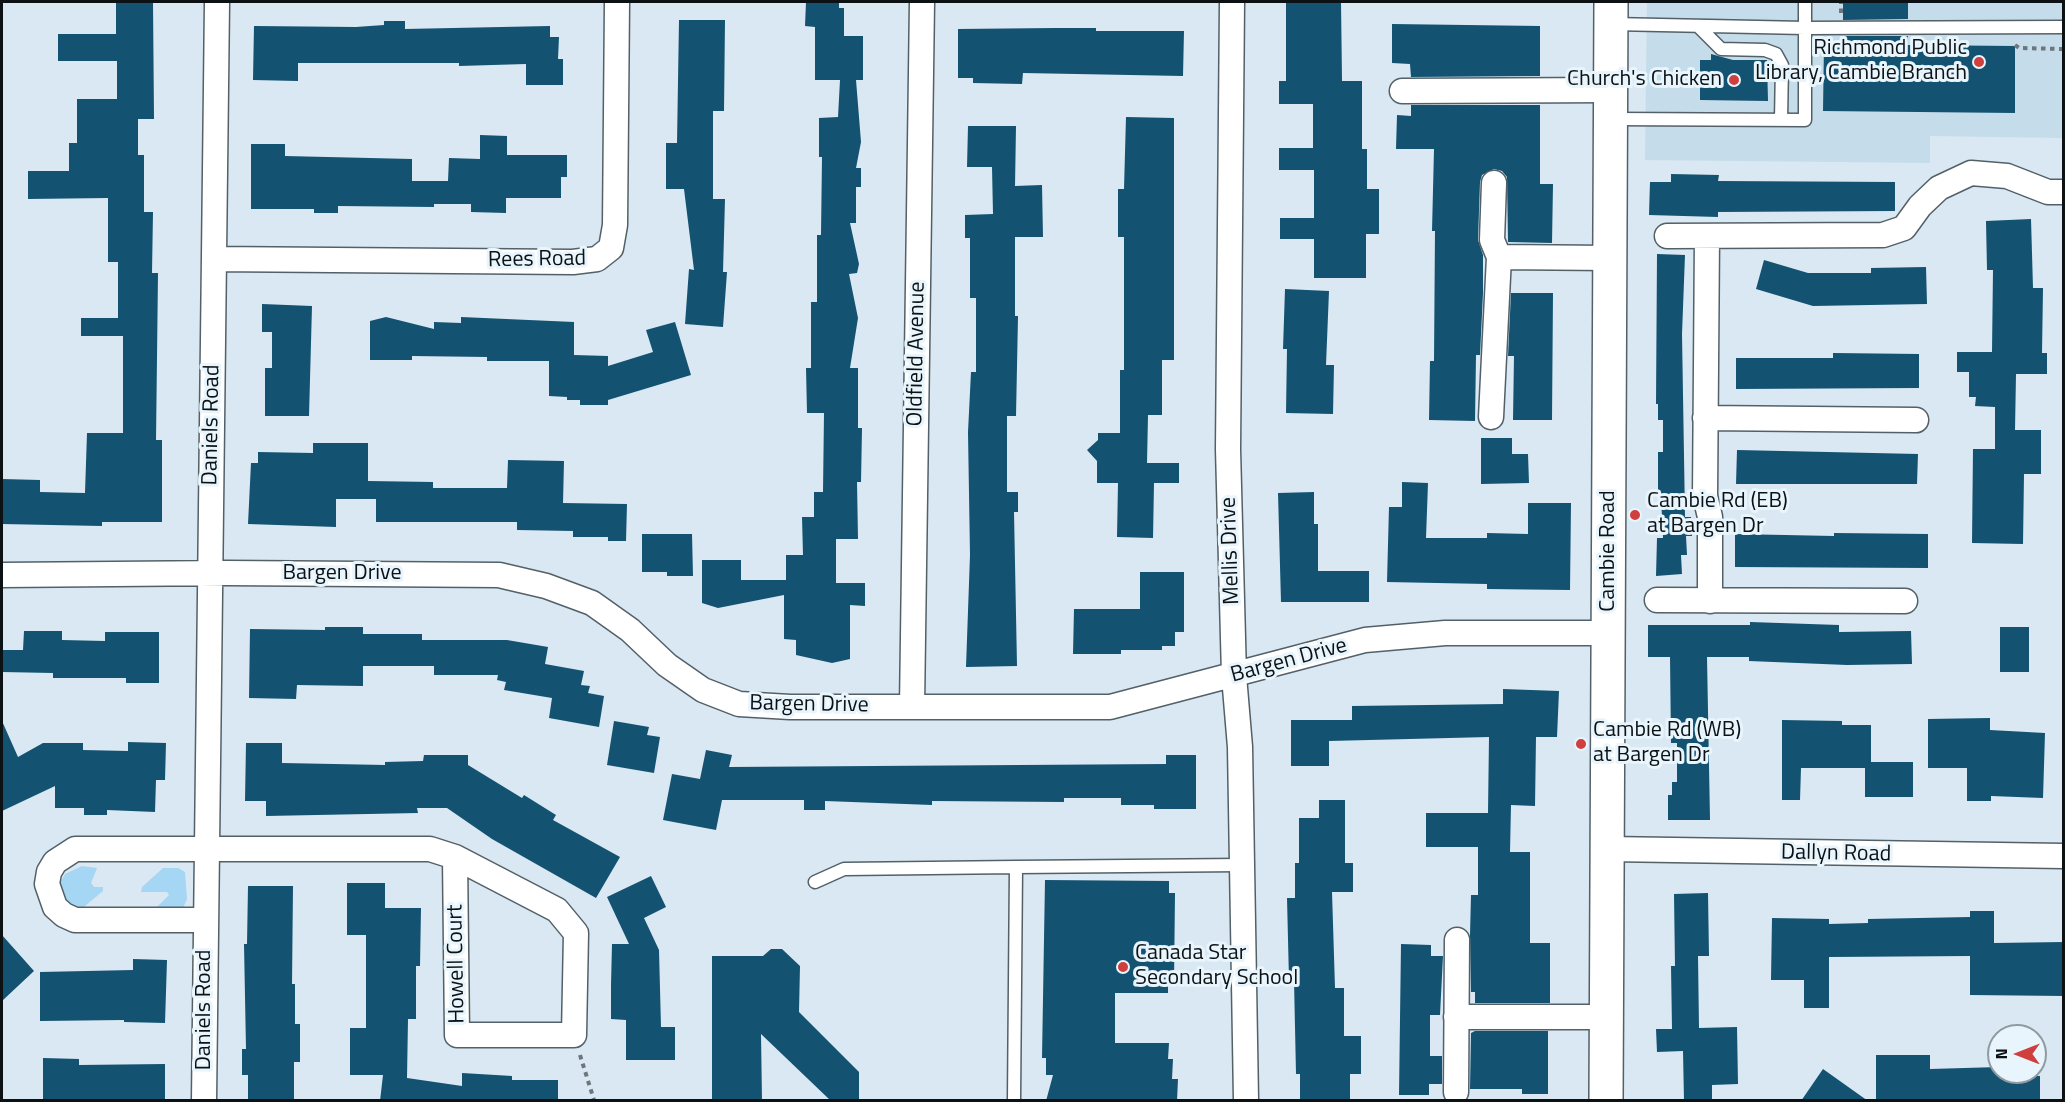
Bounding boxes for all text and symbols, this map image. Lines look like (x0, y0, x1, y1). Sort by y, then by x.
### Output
place label: Richmond Public Library, Cambie Branch (1755, 36, 1967, 88)
marker: Richmond Public Library, Cambie Branch (1972, 55, 1986, 69)
place label: Church's Chicken (1567, 67, 1722, 93)
marker: Church's Chicken (1727, 73, 1741, 87)
street label: Rees Road (488, 246, 586, 274)
street label: Oldfield Avenue (903, 281, 931, 427)
street label: Daniels Road (198, 364, 226, 486)
place label: Cambie Rd (EB) at Bargen Dr (1647, 489, 1788, 540)
street label: Cambie Road (1596, 490, 1622, 612)
street label: Mellis Drive (1216, 497, 1246, 605)
marker: Cambie Rd (EB) at Bargen Dr (1628, 508, 1642, 522)
street label: Bargen Drive (282, 561, 402, 587)
street label: Bargen Drive (1228, 633, 1350, 689)
street label: Bargen Drive (749, 691, 869, 719)
place label: Cambie Rd (WB) at Bargen Dr (1593, 718, 1741, 770)
marker: Cambie Rd (WB) at Bargen Dr (1574, 737, 1588, 751)
street label: Dallyn Road (1781, 840, 1891, 868)
street label: Howell Court (443, 904, 471, 1024)
place label: Canada Star Secondary School (1135, 941, 1298, 992)
street label: Daniels Road (192, 950, 218, 1070)
marker: Canada Star Secondary School (1116, 960, 1130, 974)
north arrow (1987, 1024, 2047, 1084)
text: N (1989, 1048, 2013, 1060)

